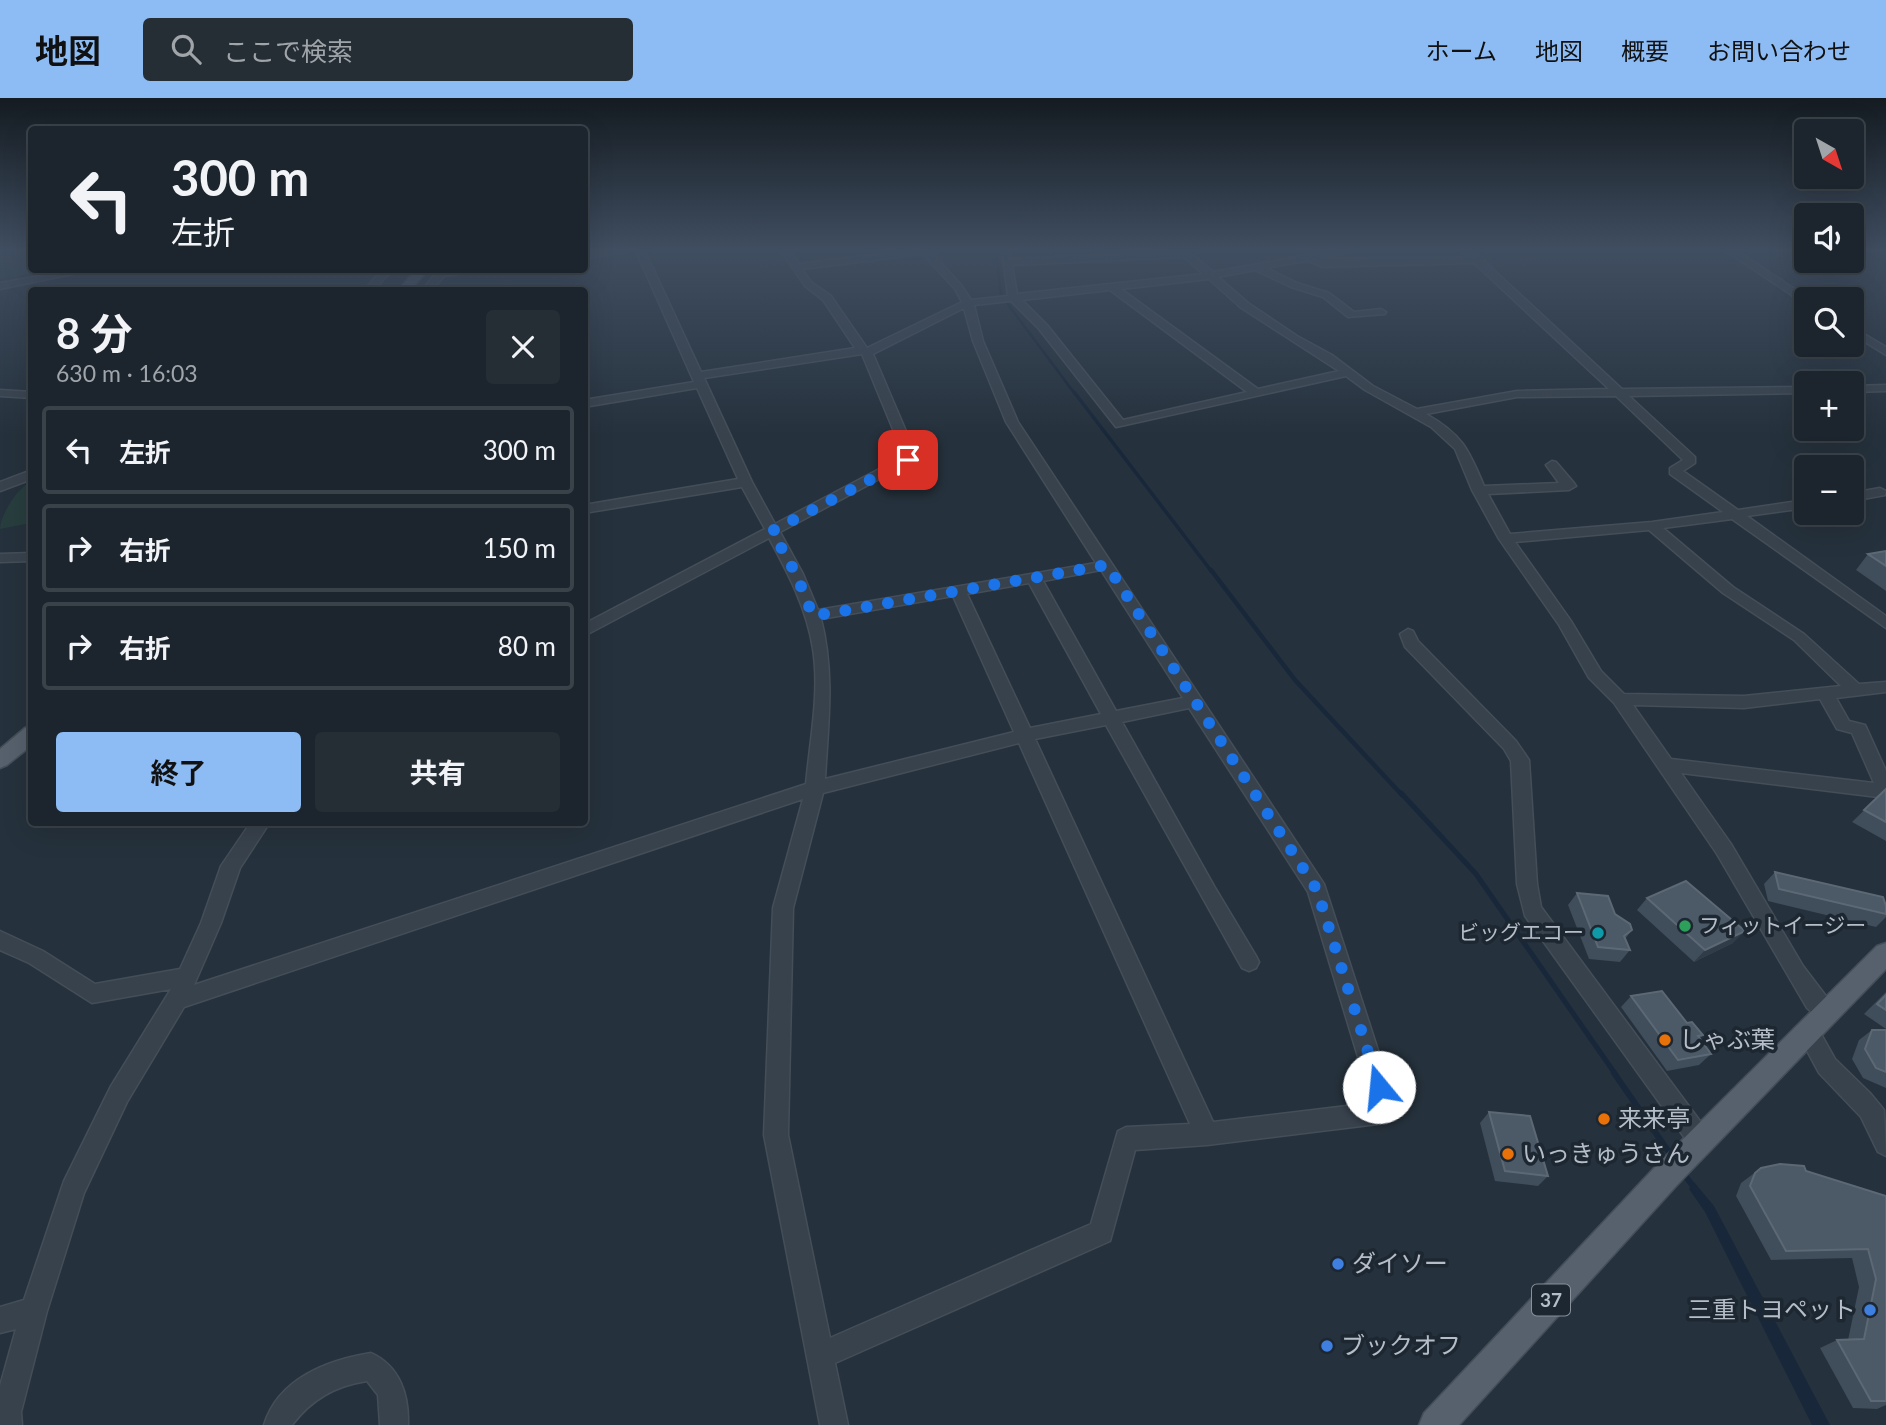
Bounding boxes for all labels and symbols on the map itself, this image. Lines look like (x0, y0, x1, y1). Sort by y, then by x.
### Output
north arrow (1794, 119, 1864, 189)
pin (878, 430, 938, 490)
place label: フィットイージー (1699, 912, 1866, 937)
marker: フィットイージー (1677, 918, 1693, 934)
place label: ビッグエコー (1458, 919, 1584, 944)
marker: ビッグエコー (1590, 925, 1606, 941)
place label: しゃぶ葉 (1679, 1024, 1775, 1053)
marker: しゃぶ葉 (1657, 1032, 1673, 1048)
position arrow (1342, 1050, 1416, 1124)
place label: 来来亭 (1618, 1103, 1690, 1132)
marker: 来来亭 (1596, 1111, 1612, 1127)
place label: いっきゅうさん (1522, 1138, 1690, 1167)
marker: いっきゅうさん (1500, 1146, 1516, 1162)
place label: ダイソー (1352, 1248, 1448, 1277)
marker: ダイソー (1330, 1256, 1346, 1272)
road number: 37 (1532, 1284, 1570, 1316)
place label: 三重トヨペット (1688, 1294, 1856, 1323)
marker: 三重トヨペット (1862, 1302, 1878, 1318)
place label: ブックオフ (1341, 1330, 1461, 1359)
marker: ブックオフ (1319, 1338, 1335, 1354)

